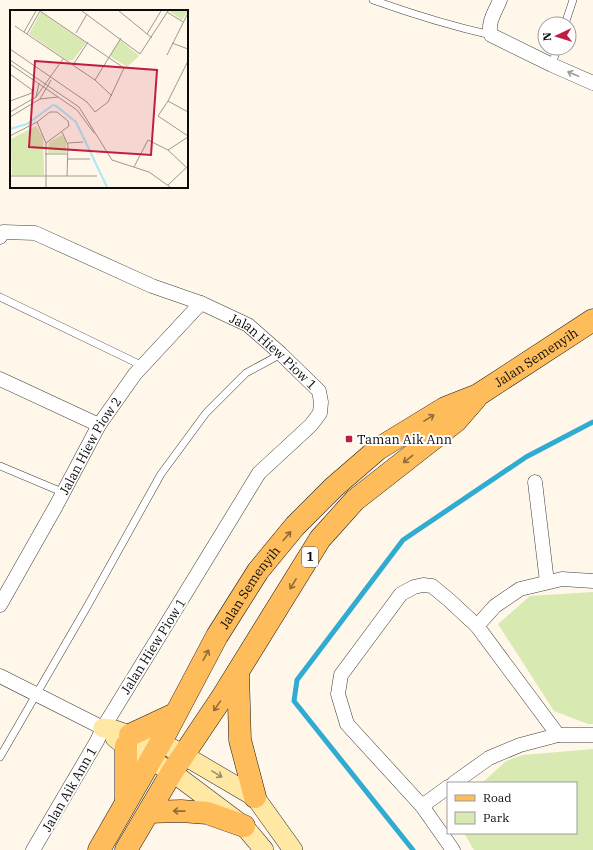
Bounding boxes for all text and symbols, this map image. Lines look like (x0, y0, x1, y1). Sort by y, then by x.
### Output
inset map (10, 10, 188, 188)
north arrow (537, 16, 577, 56)
text: N (540, 32, 554, 42)
one-way arrow (567, 70, 579, 77)
street label: Jalan Hiew Piow 1 (227, 310, 320, 393)
street label: Jalan Semenyih (491, 324, 581, 391)
street label: Jalan Hiew Piow 2 (56, 394, 125, 498)
one-way arrow (423, 414, 434, 422)
place label: Taman Aik Ann (357, 431, 452, 448)
marker: Taman Aik Ann (344, 434, 354, 444)
one-way arrow (403, 455, 414, 463)
one-way arrow (283, 531, 292, 542)
street label: Jalan Semenyih (216, 543, 284, 632)
road number: 1 (302, 547, 318, 567)
one-way arrow (289, 578, 297, 589)
street label: Jalan Hiew Piow 1 (117, 595, 190, 697)
one-way arrow (203, 649, 211, 661)
one-way arrow (212, 700, 220, 712)
street label: Jalan Aik Ann 1 (38, 744, 101, 835)
one-way arrow (211, 771, 223, 779)
legend (447, 782, 577, 834)
text: Road (483, 790, 512, 805)
one-way arrow (173, 807, 186, 815)
text: Park (483, 810, 509, 825)

